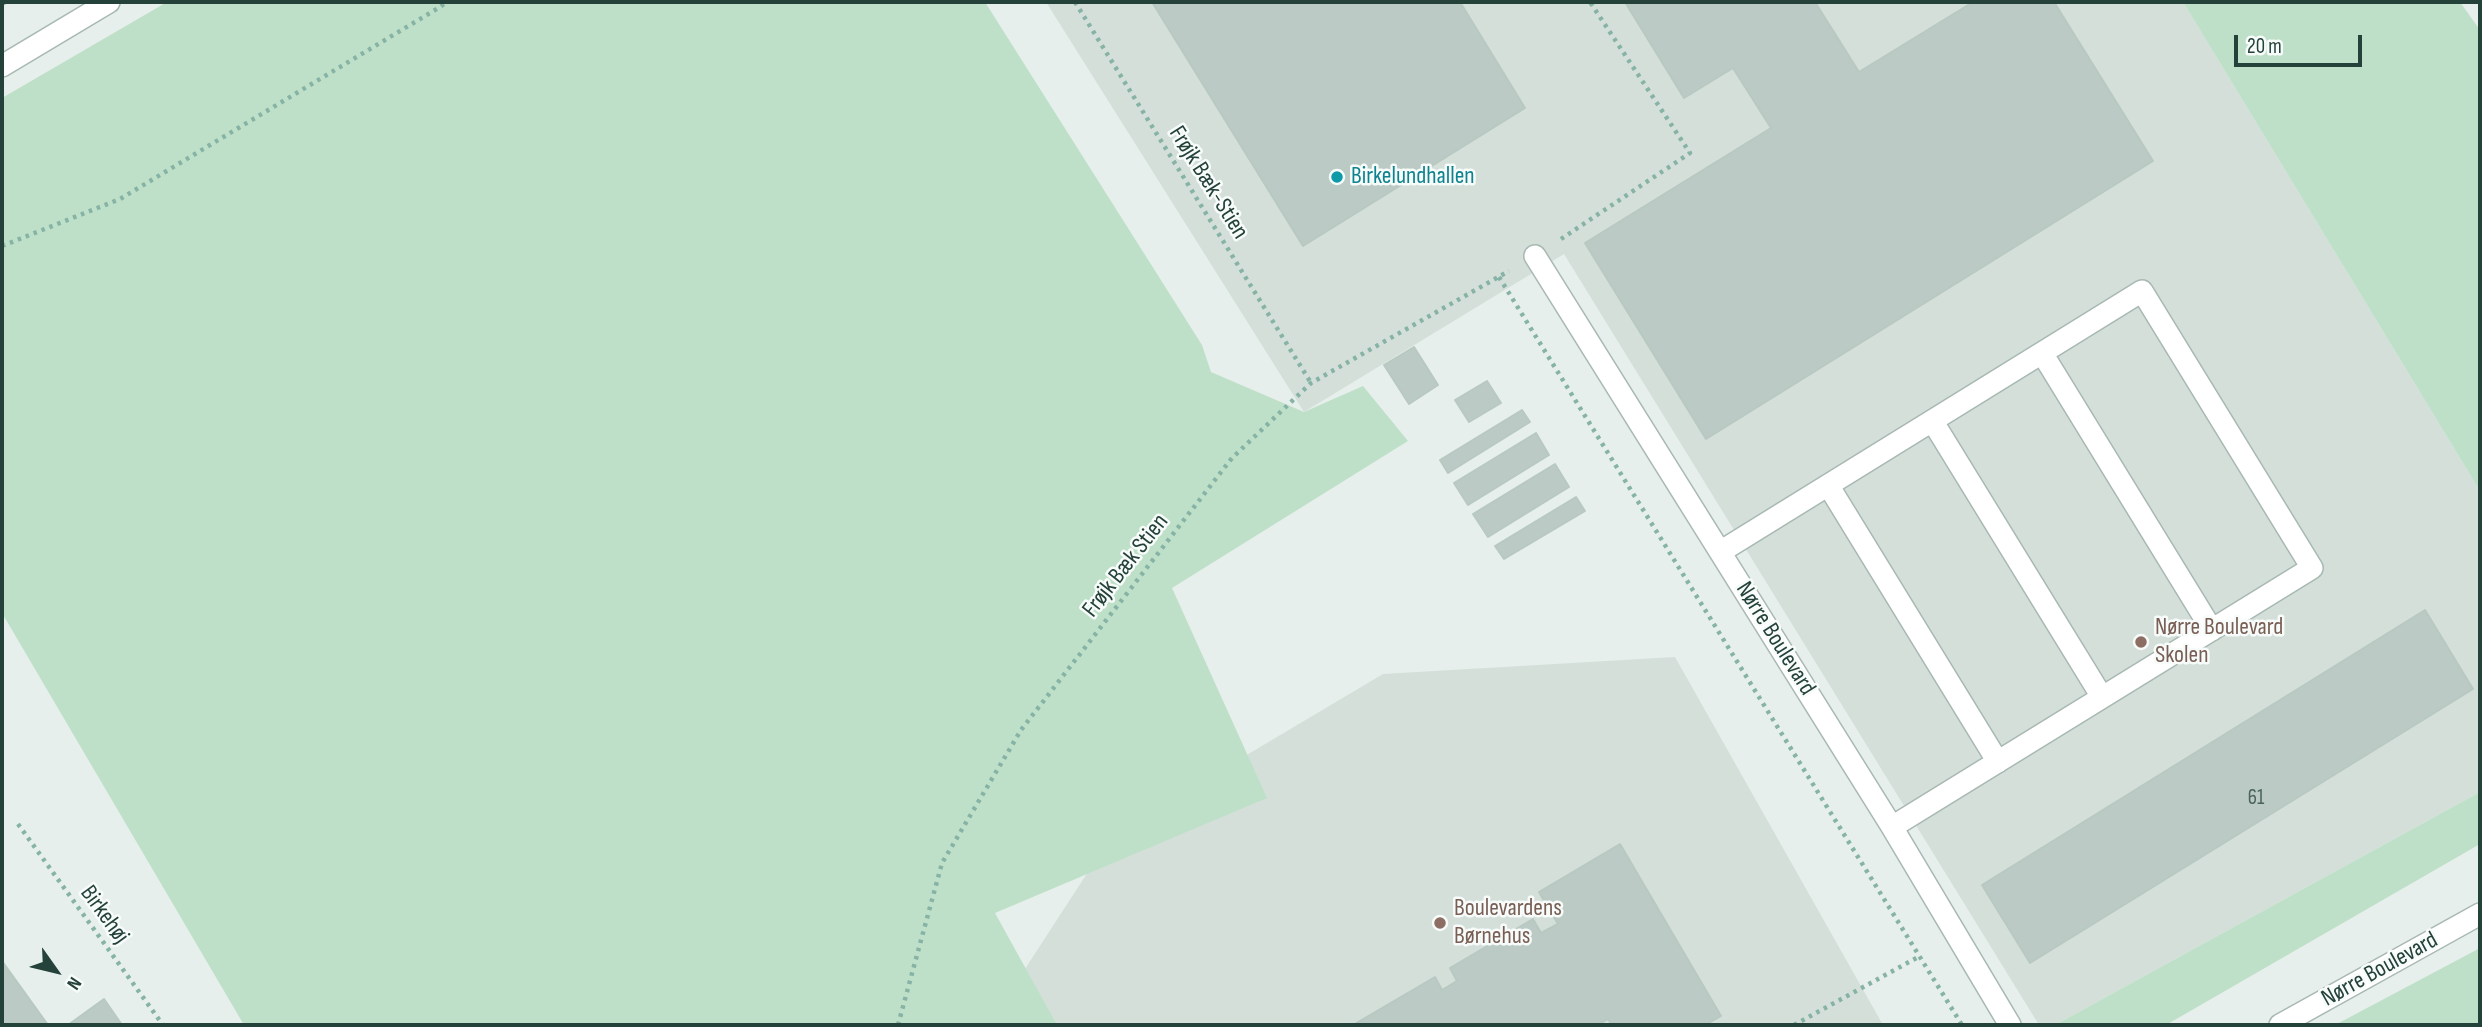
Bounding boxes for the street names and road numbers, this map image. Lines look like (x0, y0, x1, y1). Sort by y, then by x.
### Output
street label: Frøjk Bæk-Stien (1162, 121, 1254, 245)
street label: Frøjk Bæk Stien (1077, 509, 1175, 623)
street label: Nørre Boulevard (1729, 577, 1821, 701)
street label: Birkehøj (73, 880, 135, 950)
street label: Nørre Boulevard (2317, 926, 2443, 1014)

